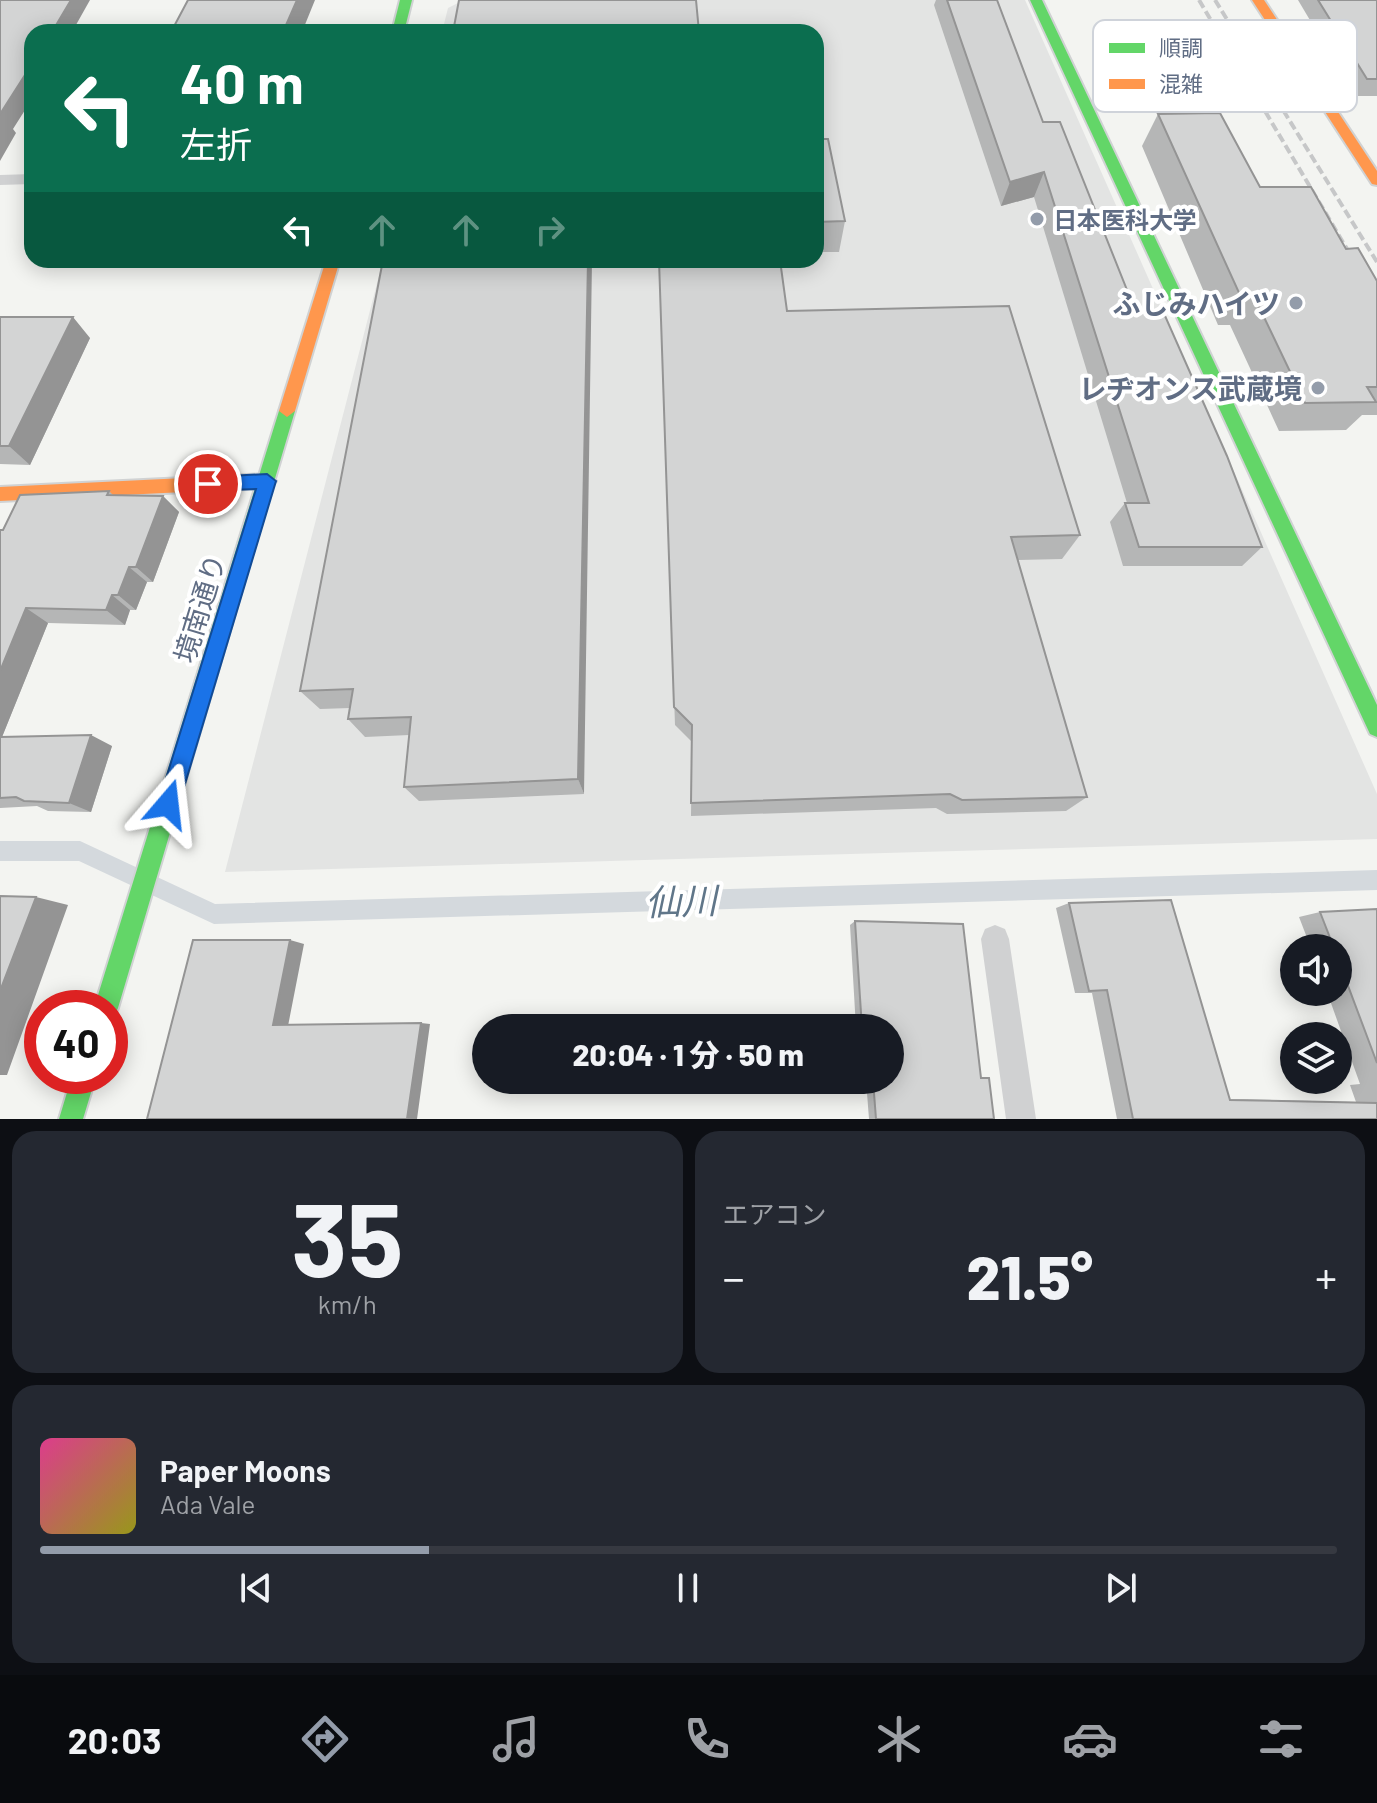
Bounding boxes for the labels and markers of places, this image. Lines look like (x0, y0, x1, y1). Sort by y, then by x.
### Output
place label: 日本医科大学 (1053, 205, 1197, 234)
marker: 日本医科大学 (1028, 210, 1046, 228)
place label: ふじみハイツ (1113, 286, 1280, 320)
marker: ふじみハイツ (1287, 294, 1305, 312)
place label: レヂオンス武蔵境 (1079, 371, 1302, 405)
marker: レヂオンス武蔵境 (1309, 379, 1327, 397)
pin (174, 450, 242, 518)

